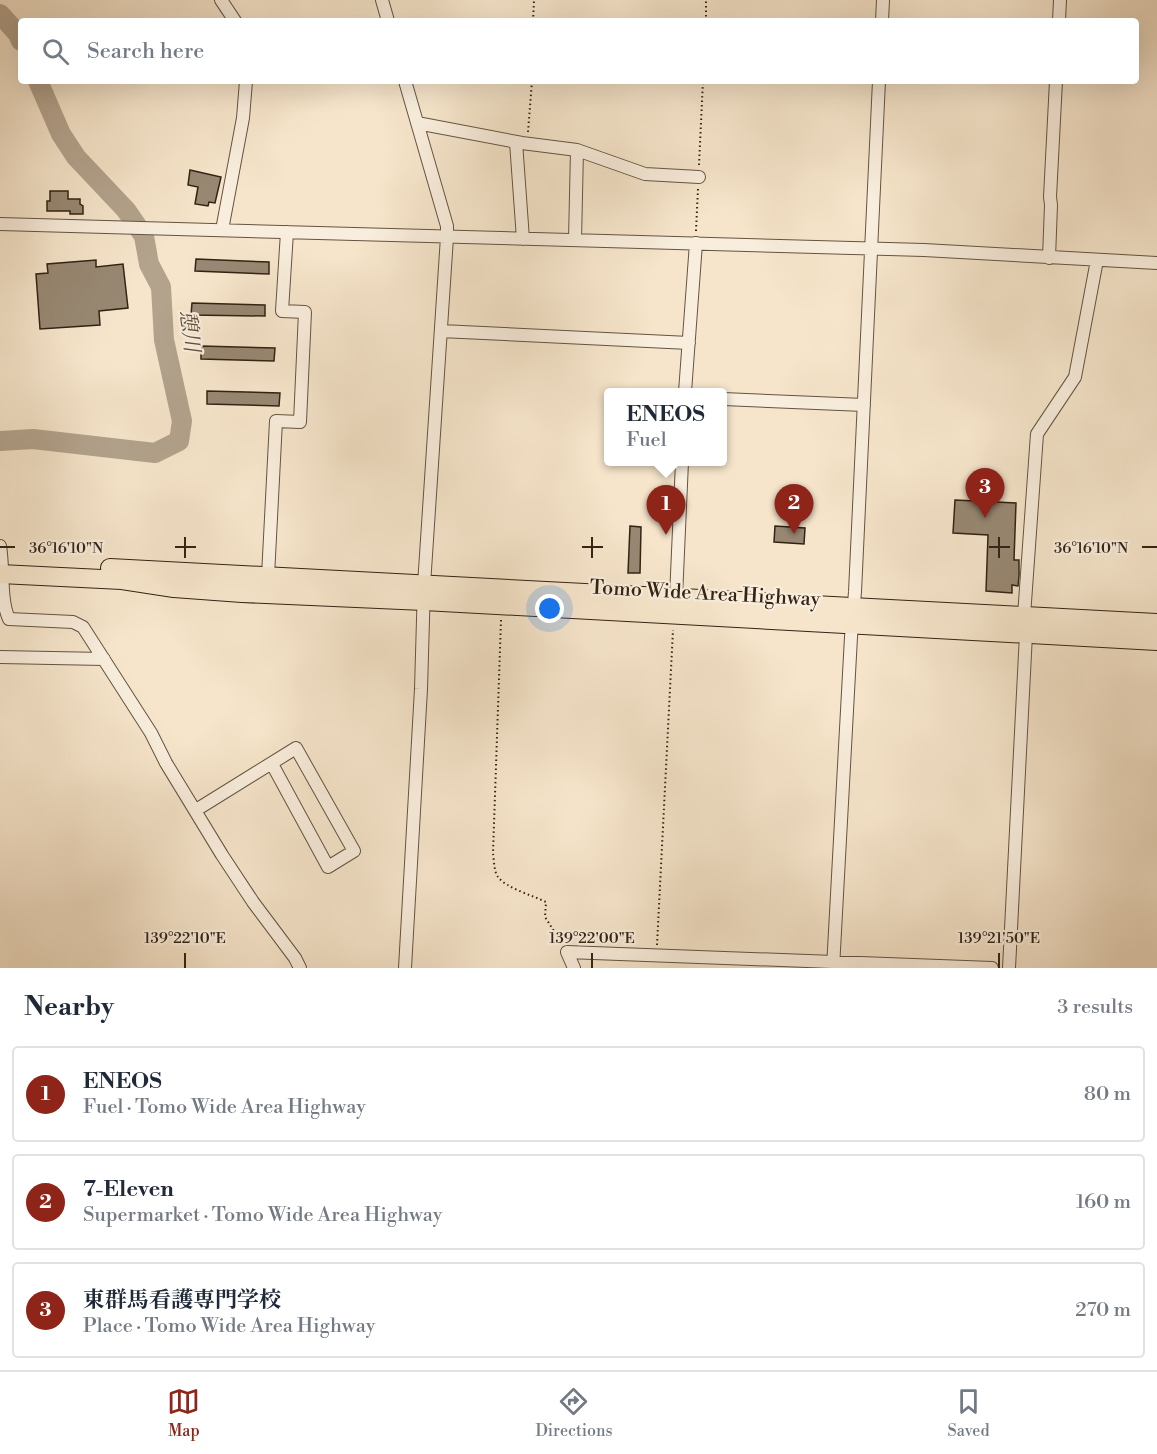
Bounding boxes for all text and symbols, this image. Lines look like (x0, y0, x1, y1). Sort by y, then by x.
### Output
search box (18, 18, 1139, 84)
icon: search (39, 35, 72, 68)
text: Search here (87, 38, 204, 65)
water label: 憩川 (174, 309, 205, 355)
popup (604, 388, 727, 466)
text: ENEOS (626, 401, 705, 428)
text: Fuel (626, 428, 667, 453)
pin: 3 (966, 468, 1004, 518)
pin: 2 (774, 484, 814, 534)
pin: 1 (646, 486, 686, 535)
text: 36°16'10"N (29, 539, 103, 558)
text: 36°16'10"N (1054, 539, 1128, 558)
street label: Tomo Wide Area Highway (589, 575, 821, 613)
your location (535, 594, 564, 623)
text: 139°22'10"E (144, 929, 226, 948)
text: 139°22'00"E (549, 929, 635, 948)
text: 139°21'50"E (958, 929, 1040, 948)
text: Nearby (24, 991, 114, 1023)
text: 3 results (1057, 995, 1133, 1020)
text: ENEOS (83, 1068, 162, 1095)
text: 1 (41, 1082, 50, 1107)
text: 80 m (1084, 1082, 1131, 1107)
text: Fuel · Tomo Wide Area Highway (83, 1095, 366, 1120)
text: 7-Eleven (83, 1176, 174, 1203)
text: 2 (39, 1190, 52, 1215)
text: 160 m (1076, 1190, 1131, 1215)
text: Supermarket · Tomo Wide Area Highway (83, 1203, 443, 1228)
text: 東群馬看護専門学校 (83, 1287, 281, 1314)
text: 3 (39, 1298, 52, 1323)
text: 270 m (1075, 1298, 1131, 1323)
text: Place · Tomo Wide Area Highway (83, 1314, 375, 1339)
tab: Map (167, 1385, 200, 1441)
tab: Directions (535, 1385, 613, 1441)
tab: Saved (947, 1385, 990, 1441)

